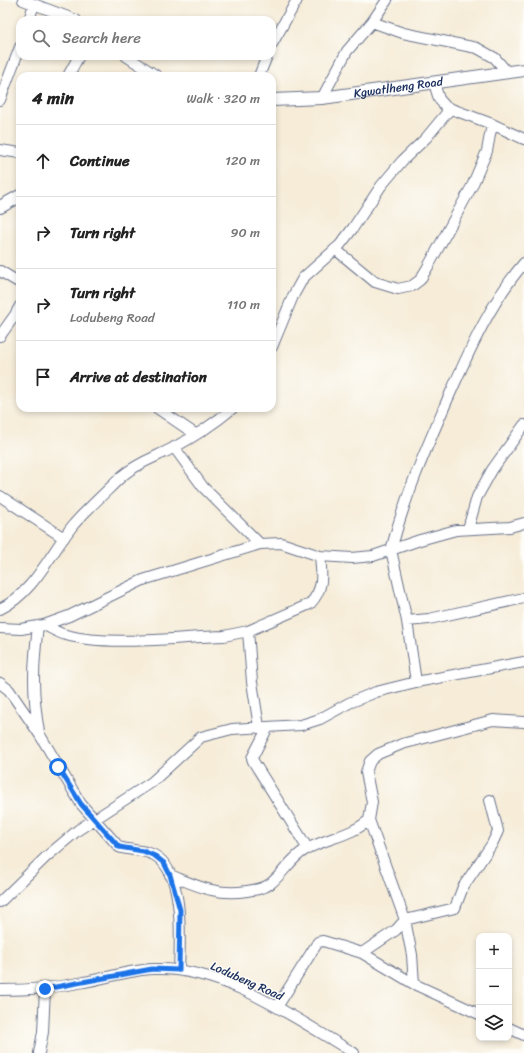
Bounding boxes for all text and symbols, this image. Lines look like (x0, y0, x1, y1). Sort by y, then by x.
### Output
search box (16, 16, 276, 60)
text: Search here (62, 25, 141, 51)
icon: search (30, 27, 52, 49)
street label: Kgwatlheng Road (352, 70, 445, 104)
text: 4 min (32, 83, 74, 113)
text: Walk · 320 m (186, 87, 260, 110)
text: Continue (70, 148, 130, 174)
text: 120 m (225, 149, 260, 172)
icon: ahead (32, 150, 54, 172)
text: Turn right (70, 220, 135, 246)
text: 90 m (230, 221, 260, 244)
icon: right (32, 222, 54, 244)
text: Turn right (70, 280, 135, 306)
text: 110 m (227, 293, 260, 316)
icon: right (32, 294, 54, 316)
text: Lodubeng Road (70, 306, 155, 329)
text: Arrive at destination (70, 364, 207, 390)
icon: arrive (32, 366, 54, 388)
route start (49, 758, 67, 776)
map controls (476, 933, 512, 1041)
button: + (476, 933, 512, 969)
street label: Lodubeng Road (207, 955, 288, 1007)
button: − (476, 969, 512, 1005)
route end (36, 980, 54, 998)
button: layers (476, 1005, 512, 1041)

